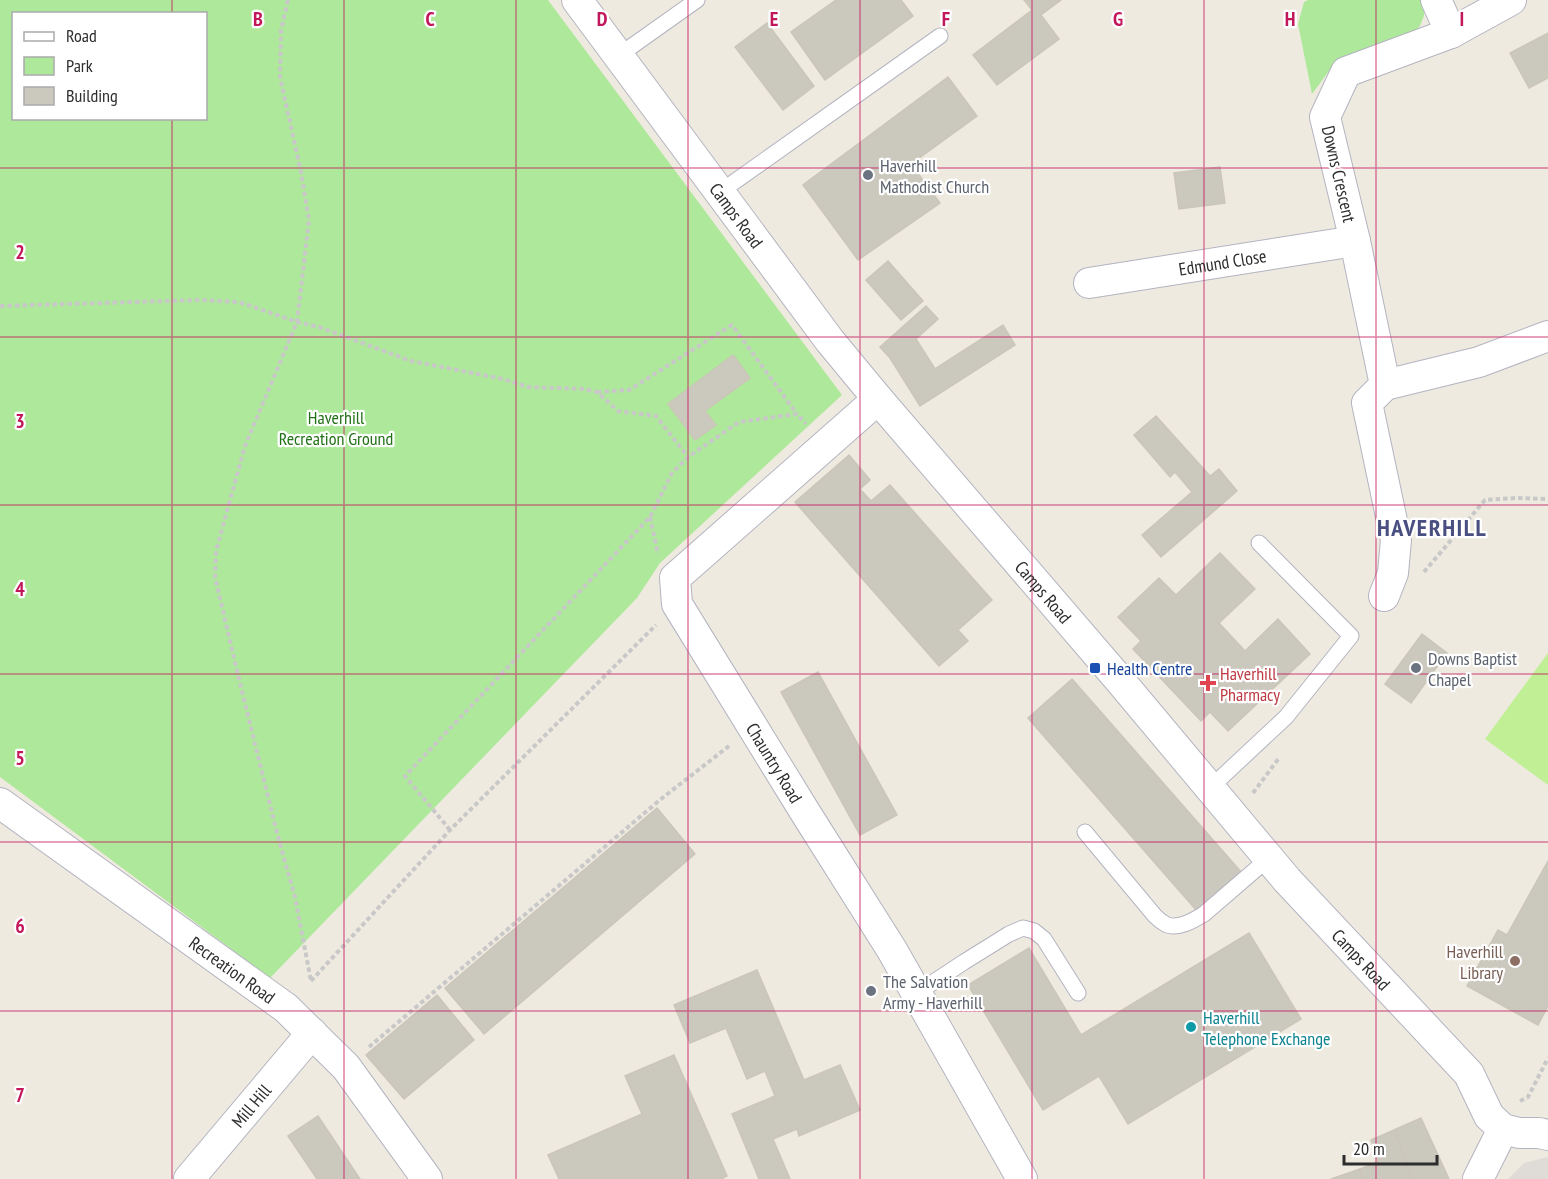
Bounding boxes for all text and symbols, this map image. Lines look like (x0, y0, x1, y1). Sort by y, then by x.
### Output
text: B (253, 6, 263, 32)
text: C (425, 6, 435, 32)
text: D (597, 6, 608, 32)
text: E (770, 6, 778, 32)
text: F (942, 6, 950, 32)
text: G (1113, 6, 1123, 32)
text: H (1285, 6, 1295, 32)
text: I (1460, 6, 1464, 32)
legend (12, 12, 207, 120)
text: Road (66, 24, 97, 47)
text: Park (66, 54, 93, 77)
text: Building (66, 84, 118, 107)
street label: Downs Crescent (1317, 124, 1361, 225)
place label: Haverhill Mathodist Church (880, 154, 989, 198)
marker: Haverhill Mathodist Church (861, 168, 875, 182)
street label: Camps Road (705, 178, 768, 252)
text: 2 (15, 239, 25, 265)
street label: Edmund Close (1177, 244, 1268, 280)
park label: Haverhill Recreation Ground (279, 406, 393, 450)
text: 3 (15, 408, 25, 434)
district label: HAVERHILL (1377, 512, 1487, 543)
street label: Camps Road (1010, 556, 1077, 628)
text: 4 (15, 576, 25, 602)
place label: Downs Baptist Chapel (1428, 647, 1517, 691)
place label: Health Centre (1107, 657, 1193, 680)
marker: Health Centre (1088, 661, 1102, 675)
marker: Downs Baptist Chapel (1409, 661, 1423, 675)
place label: Haverhill Pharmacy (1220, 662, 1280, 706)
marker: Haverhill Pharmacy (1201, 676, 1215, 690)
street label: Chauntry Road (741, 718, 808, 807)
text: 5 (15, 745, 25, 771)
text: 6 (15, 913, 25, 939)
street label: Camps Road (1327, 924, 1396, 995)
street label: Recreation Road (185, 931, 280, 1008)
place label: Haverhill Library (1447, 940, 1504, 984)
marker: Haverhill Library (1508, 954, 1522, 968)
place label: The Salvation Army - Haverhill (883, 970, 983, 1014)
marker: The Salvation Army - Haverhill (864, 984, 878, 998)
place label: Haverhill Telephone Exchange (1203, 1006, 1330, 1050)
marker: Haverhill Telephone Exchange (1184, 1020, 1198, 1034)
street label: Mill Hill (226, 1079, 276, 1132)
text: 7 (15, 1082, 25, 1108)
scale bar (1344, 1128, 1437, 1166)
text: 20 m (1353, 1137, 1385, 1160)

